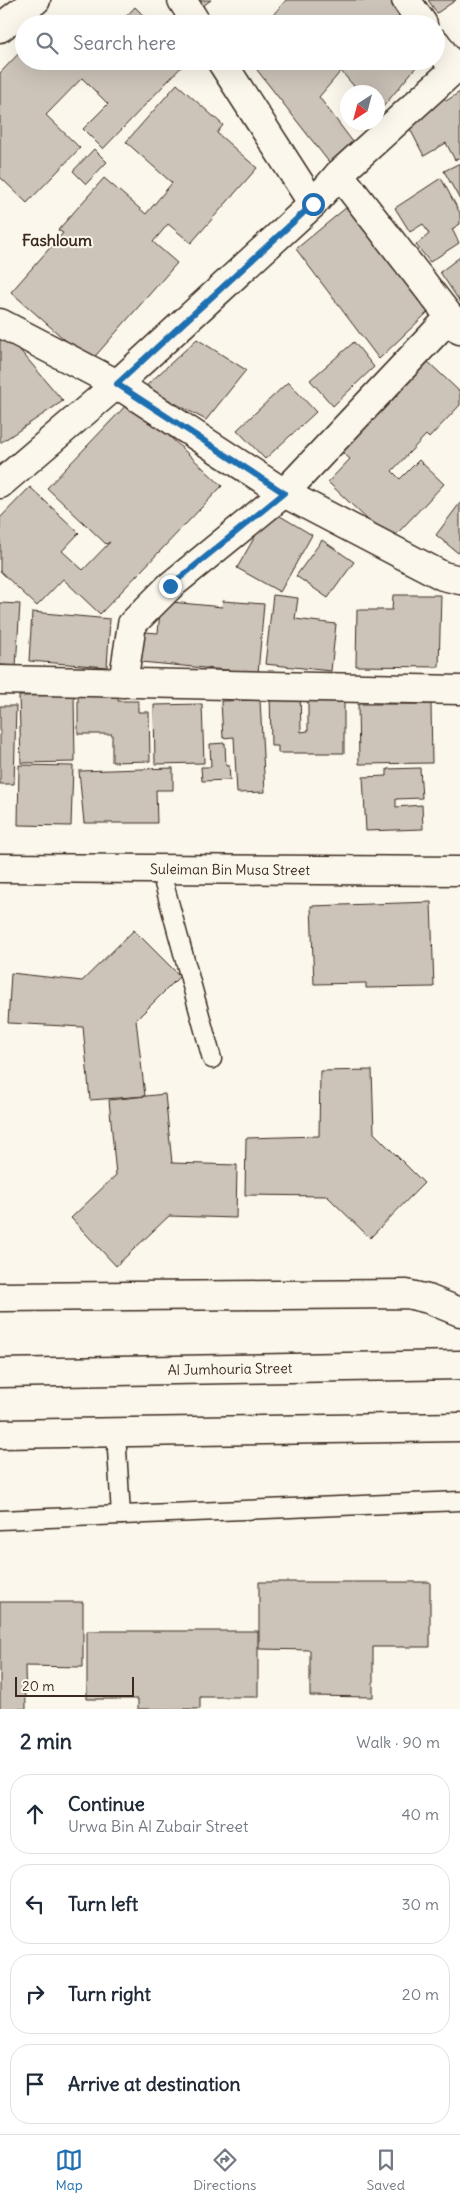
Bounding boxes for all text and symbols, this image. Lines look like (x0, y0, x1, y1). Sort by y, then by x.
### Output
search box (15, 15, 445, 70)
icon: search (33, 29, 61, 57)
text: Search here (73, 31, 176, 55)
north arrow (340, 85, 385, 130)
route start (302, 193, 325, 216)
district label: Fashloum (22, 230, 92, 250)
route end (159, 575, 182, 598)
street label: Suleiman Bin Musa Street (150, 860, 310, 879)
street label: Al Jumhouria Street (167, 1359, 293, 1379)
scale bar (15, 1674, 134, 1697)
text: 20 m (22, 1677, 55, 1695)
text: 2 min (20, 1728, 72, 1755)
text: Walk · 90 m (356, 1732, 440, 1752)
text: Continue (68, 1792, 145, 1816)
icon: ahead (21, 1800, 49, 1828)
text: 40 m (401, 1804, 439, 1824)
text: Urwa Bin Al Zubair Street (68, 1816, 248, 1836)
icon: left (21, 1890, 49, 1918)
text: Turn left (68, 1892, 138, 1916)
text: 30 m (402, 1894, 439, 1914)
icon: right (21, 1980, 49, 2008)
text: Turn right (68, 1982, 151, 2006)
text: 20 m (402, 1984, 439, 2004)
icon: arrive (21, 2070, 49, 2098)
text: Arrive at destination (68, 2072, 241, 2096)
tab: Map (55, 2146, 83, 2194)
tab: Directions (193, 2146, 256, 2194)
tab: Saved (367, 2146, 405, 2194)

